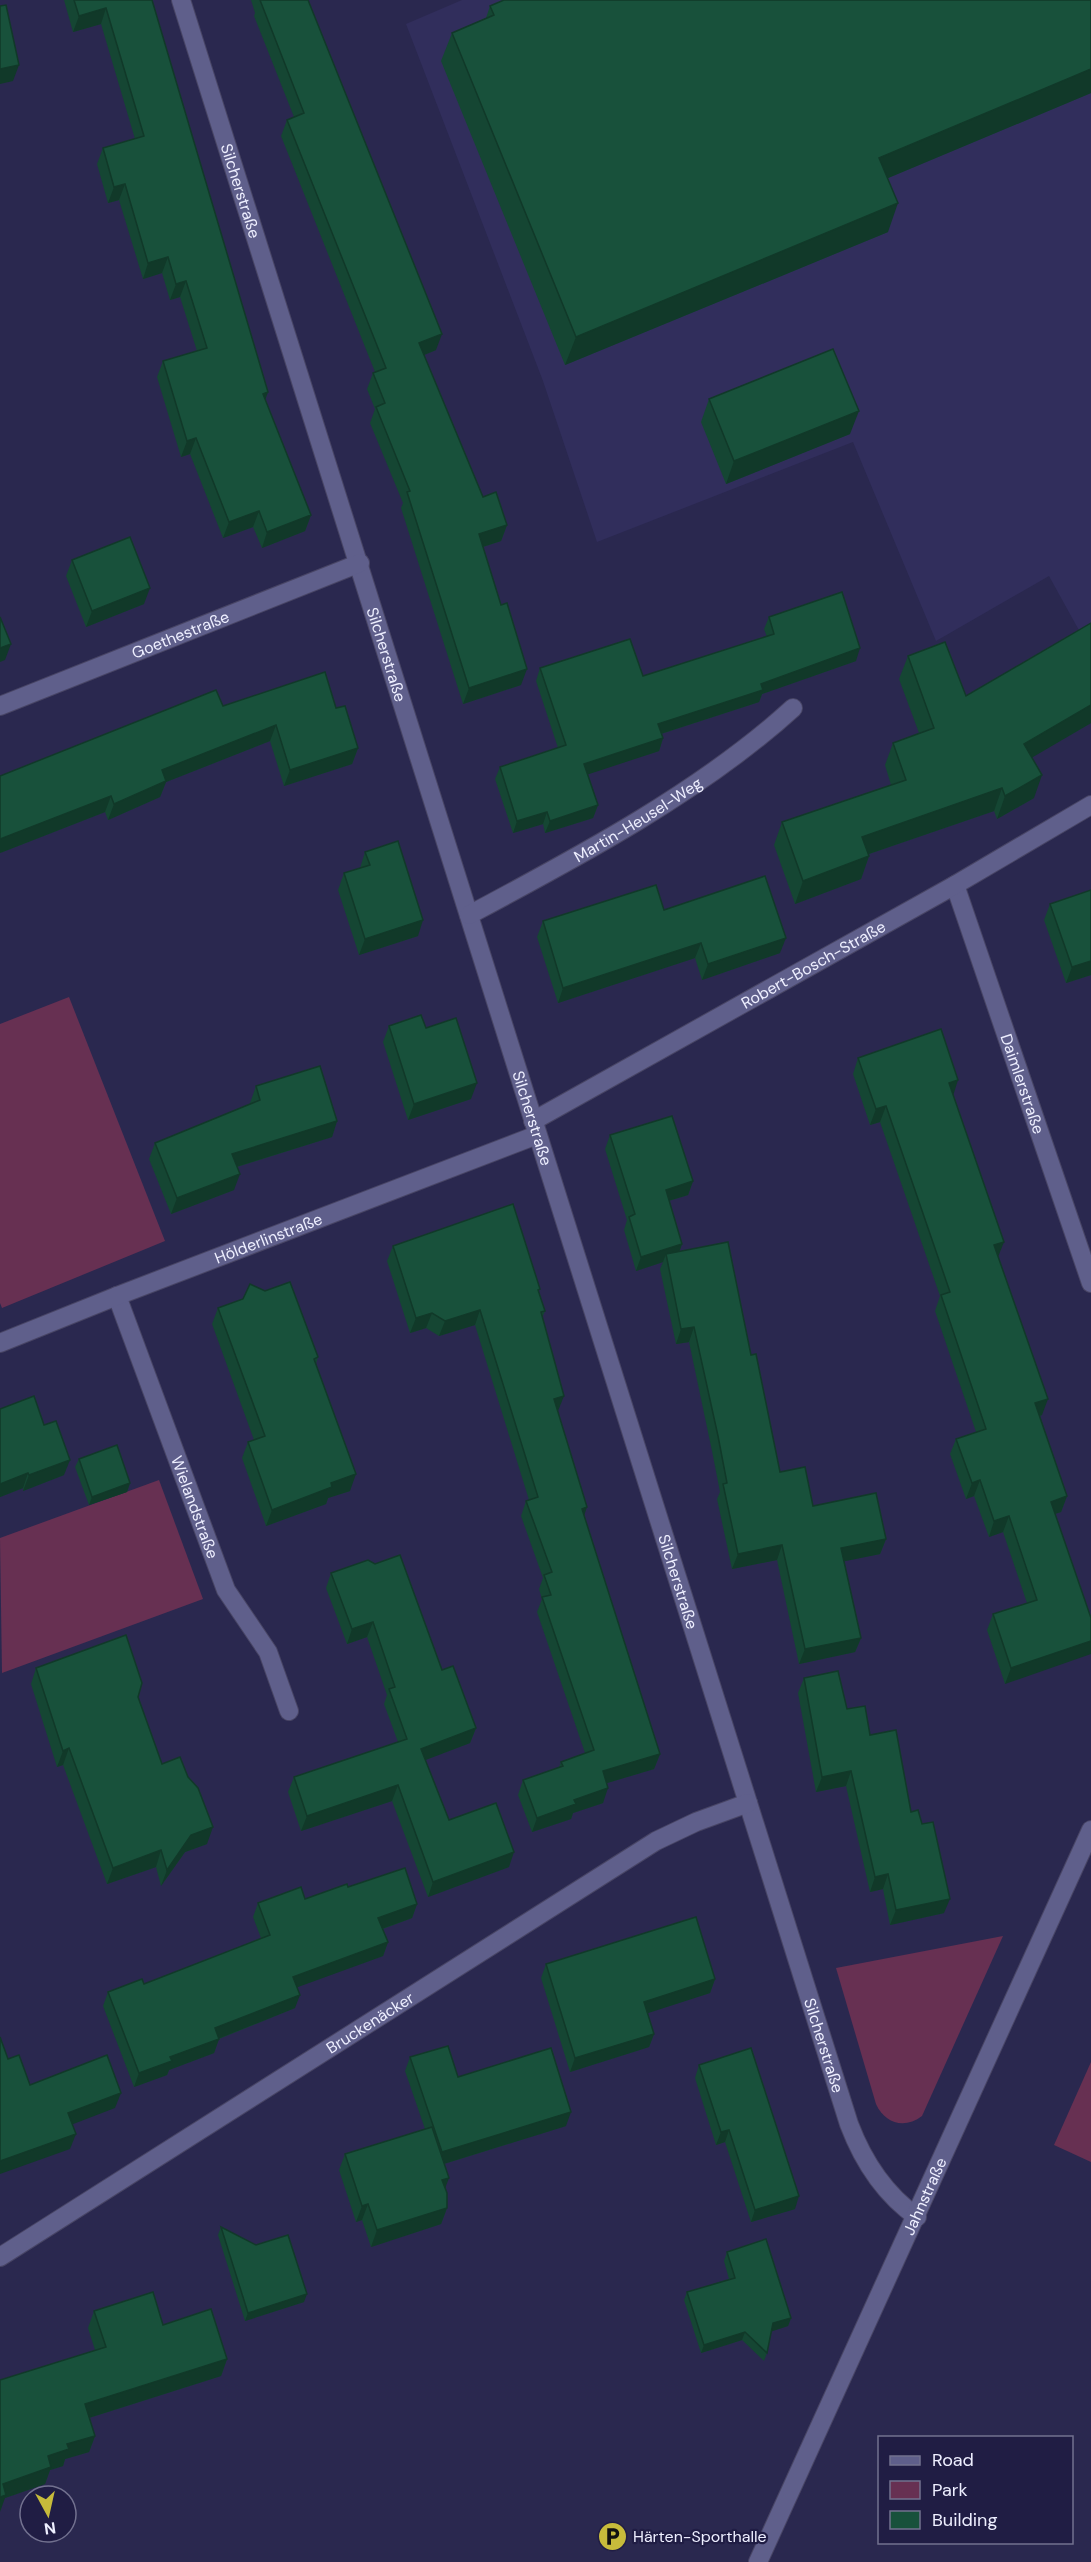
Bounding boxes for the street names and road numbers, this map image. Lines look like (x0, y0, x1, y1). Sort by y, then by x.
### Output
street label: Silcherstraße (216, 141, 266, 241)
street label: Silcherstraße (362, 604, 412, 704)
street label: Goethestraße (129, 606, 232, 663)
street label: Martin-Heusel-Weg (570, 772, 706, 867)
street label: Robert-Bosch-Straße (737, 916, 889, 1013)
street label: Daimlerstraße (996, 1031, 1050, 1137)
street label: Silcherstraße (508, 1068, 557, 1168)
street label: Hölderlinstraße (211, 1208, 325, 1268)
street label: Wielandstraße (167, 1453, 224, 1561)
street label: Silcherstraße (654, 1532, 703, 1632)
street label: Bruckenäcker (322, 1987, 418, 2058)
street label: Silcherstraße (799, 1995, 849, 2095)
street label: Jahnstraße (898, 2154, 951, 2238)

